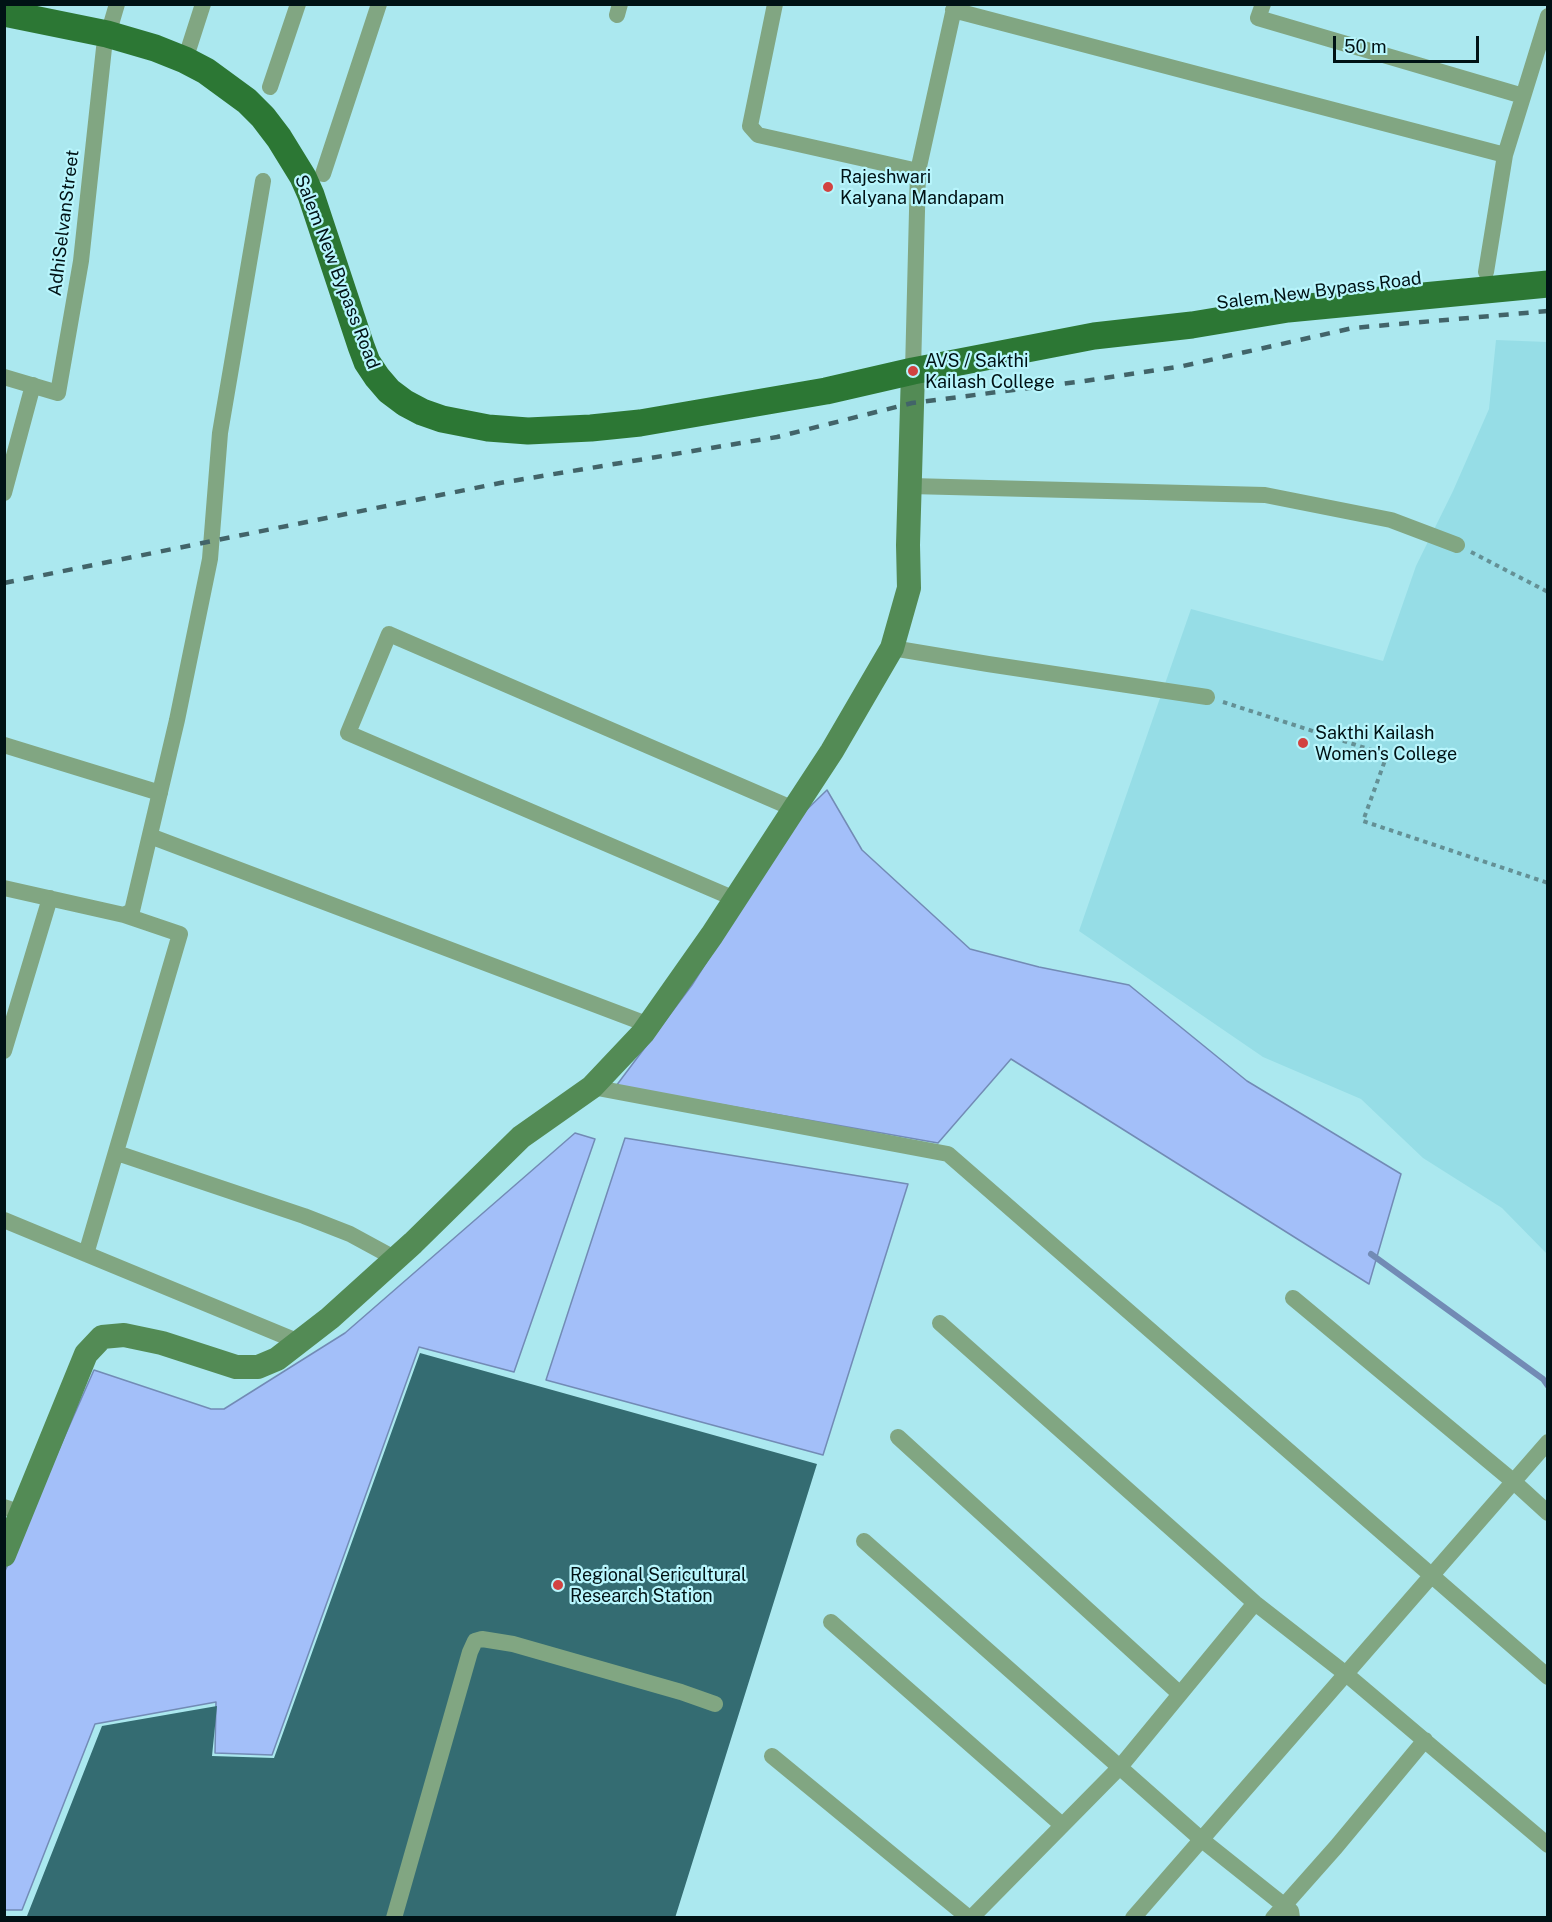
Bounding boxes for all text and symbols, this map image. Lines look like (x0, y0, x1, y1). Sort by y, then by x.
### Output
scale bar (1336, 24, 1482, 62)
text: 50 m (1344, 36, 1387, 57)
street label: AdhiSelvanStreet (44, 149, 84, 297)
place label: Rajeshwari Kalyana Mandapam (840, 166, 1004, 208)
street label: Salem New Bypass Road (290, 172, 384, 372)
marker: Rajeshwari Kalyana Mandapam (821, 180, 835, 194)
street label: Salem New Bypass Road (1215, 268, 1423, 314)
place label: AVS / Sakthi Kailash College (925, 350, 1055, 392)
marker: AVS / Sakthi Kailash College (906, 364, 920, 378)
place label: Sakthi Kailash Women's College (1315, 722, 1457, 764)
marker: Sakthi Kailash Women's College (1296, 736, 1310, 750)
place label: Regional Sericultural Research Station (570, 1564, 746, 1606)
marker: Regional Sericultural Research Station (551, 1578, 565, 1592)

